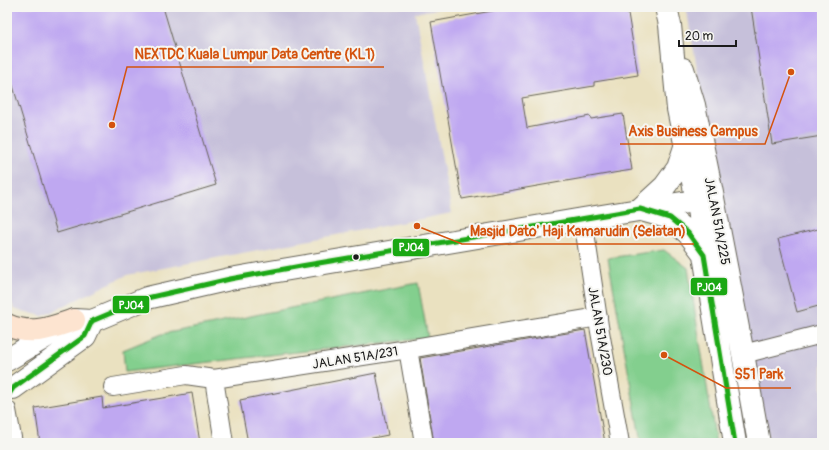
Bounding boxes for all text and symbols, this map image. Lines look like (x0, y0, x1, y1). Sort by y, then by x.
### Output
scale bar (679, 22, 736, 48)
text: 20 m (685, 29, 714, 44)
callout: NEXTDC Kuala Lumpur Data Centre (KL1) (127, 41, 384, 67)
text: NEXTDC Kuala Lumpur Data Centre (KL1) (134, 46, 376, 63)
callout: Axis Business Campus (620, 118, 765, 144)
text: Axis Business Campus (628, 123, 758, 140)
street label: JALAN 51A/225 (701, 176, 733, 266)
callout: Masjid Dato' Haji Kamarudin (Selatan) (462, 218, 694, 244)
text: Masjid Dato' Haji Kamarudin (Selatan) (470, 223, 686, 240)
line badge: PJ04 (392, 238, 430, 257)
text: PJ04 (398, 241, 424, 254)
unlabelled marker (351, 252, 361, 262)
line badge: PJ04 (690, 277, 728, 296)
text: PJ04 (696, 281, 722, 294)
street label: JALAN 51A/230 (584, 285, 616, 377)
line badge: PJ04 (112, 295, 150, 314)
text: PJ04 (118, 299, 144, 312)
street label: JALAN 51A/231 (311, 343, 399, 373)
callout: S51 Park (726, 362, 791, 388)
text: S51 Park (735, 366, 784, 383)

